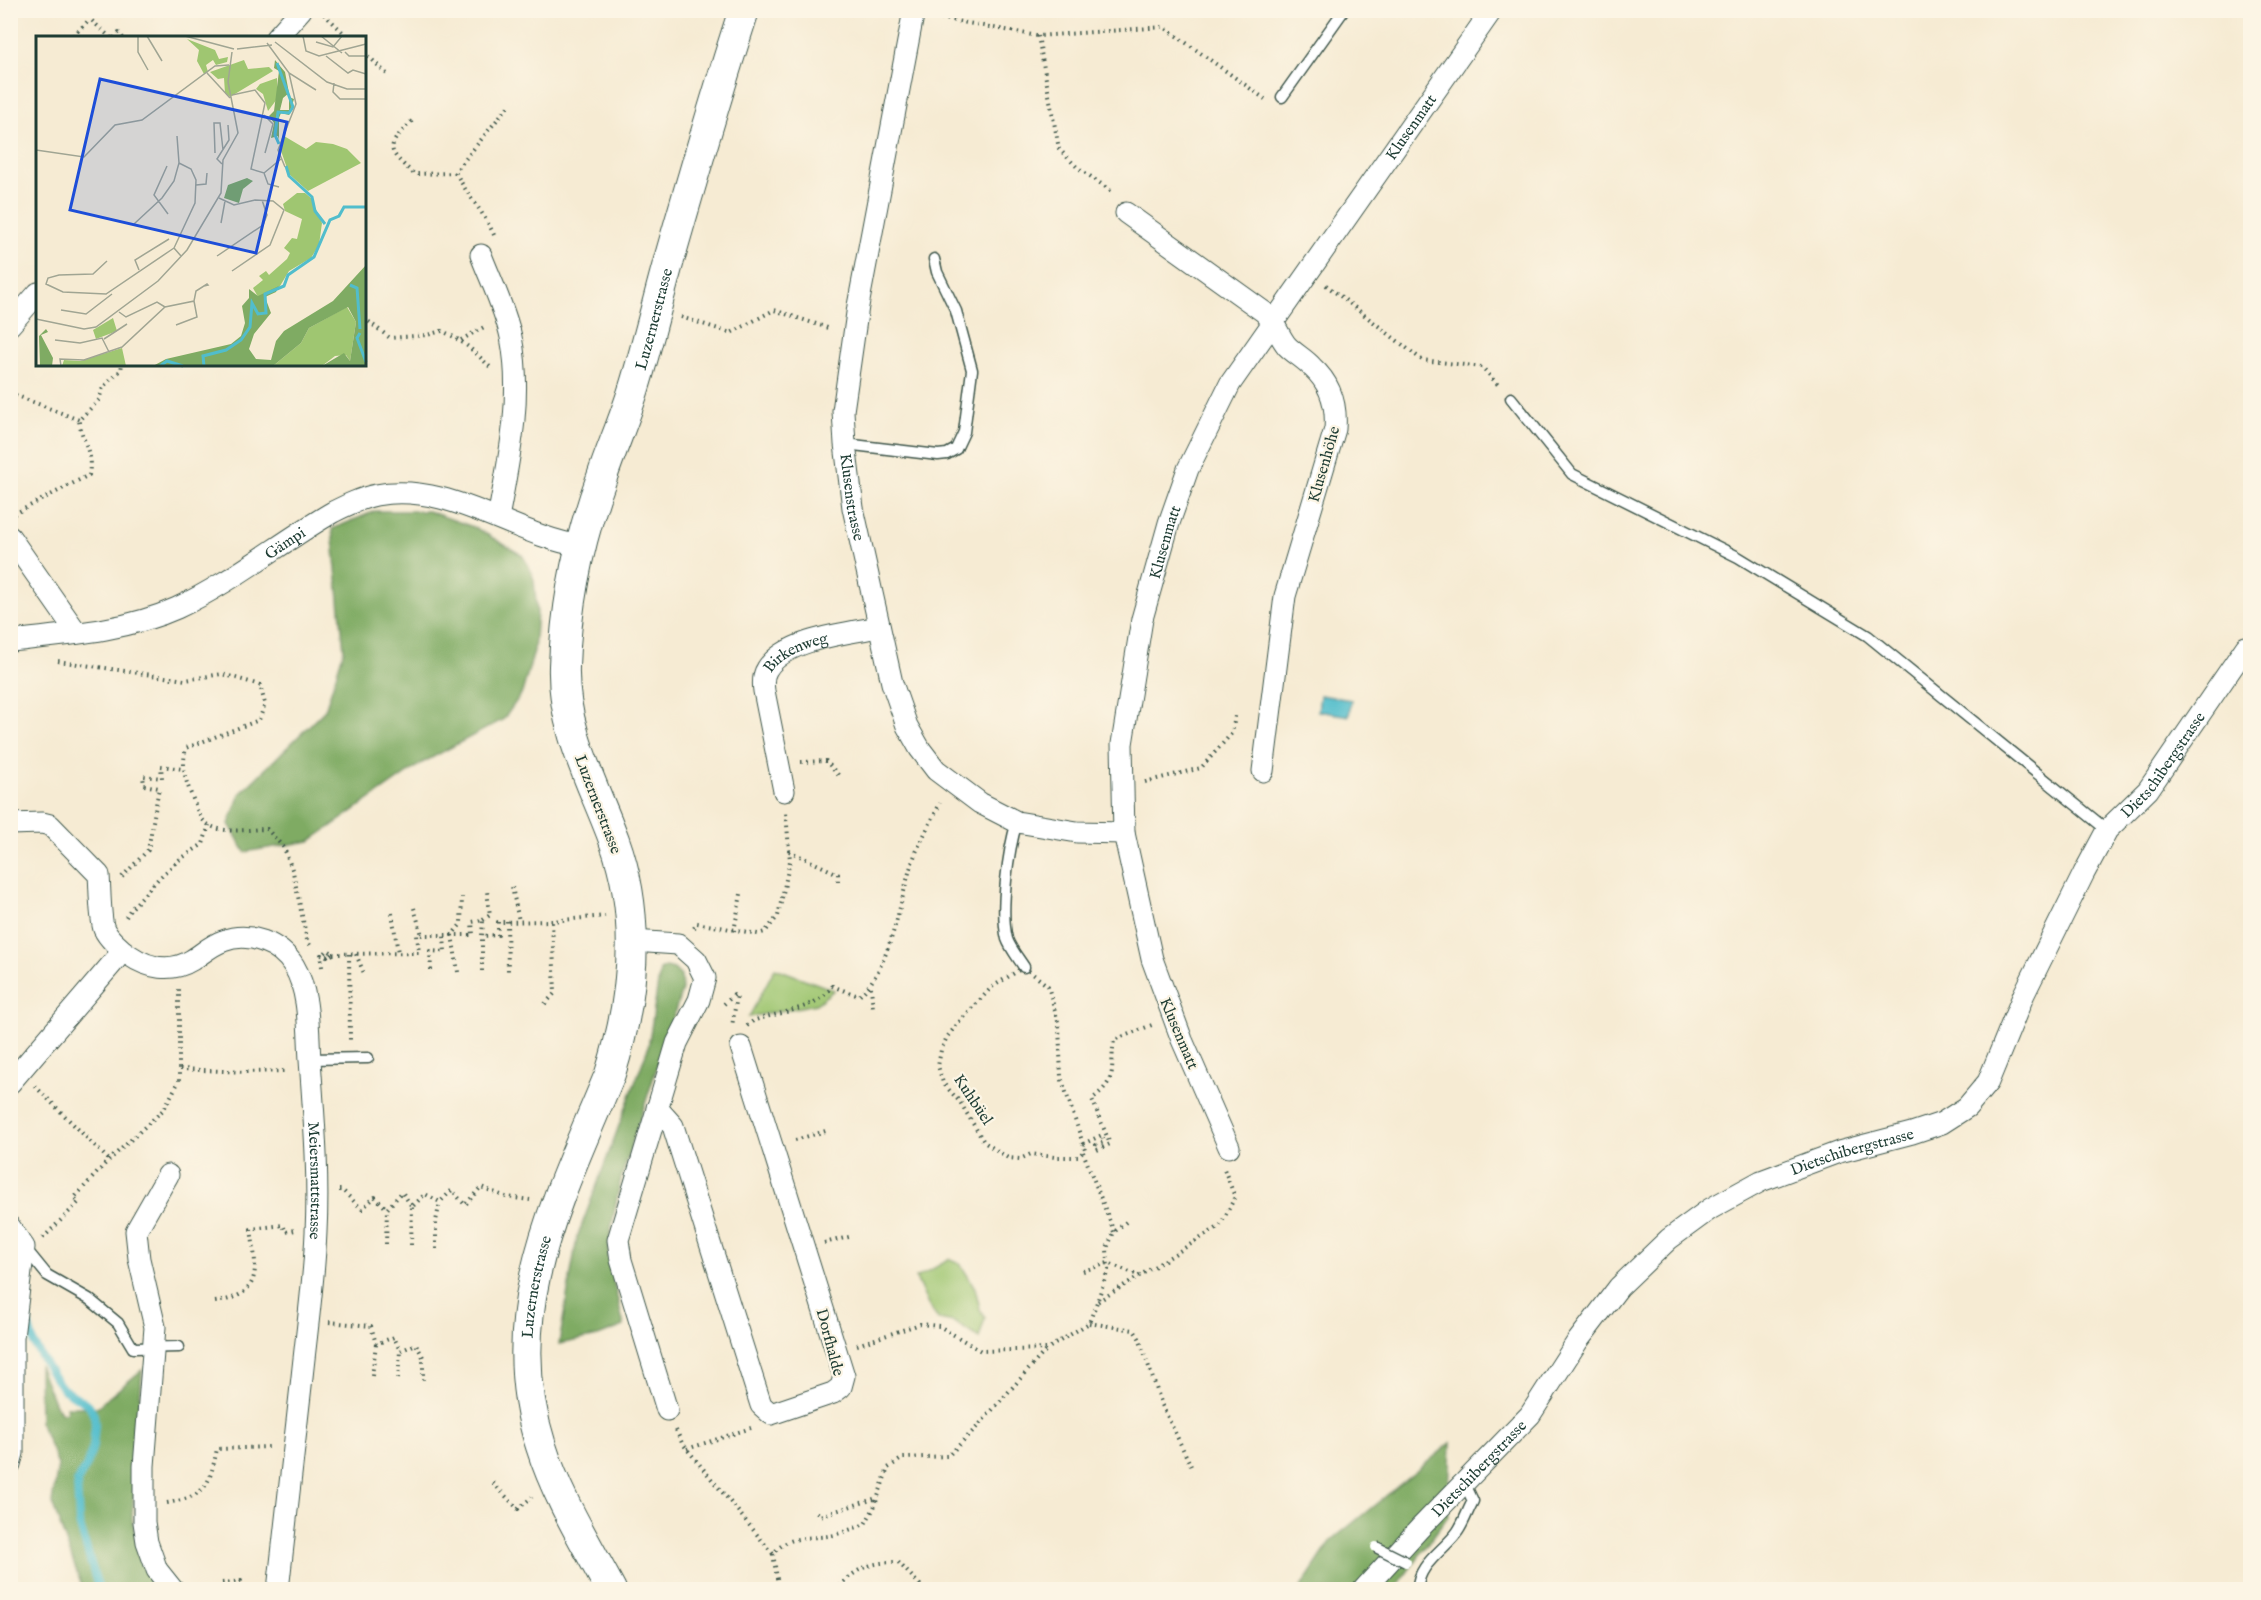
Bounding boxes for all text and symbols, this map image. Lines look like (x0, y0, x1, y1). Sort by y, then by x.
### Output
inset map (36, 36, 366, 366)
street label: Klusenmatt (1382, 90, 1442, 165)
street label: Luzernerstrasse (632, 266, 678, 373)
street label: Klusenhöhe (1304, 424, 1345, 505)
street label: Klusenstrasse (834, 452, 868, 543)
street label: Klusenmatt (1146, 503, 1187, 582)
street label: Gämpi (261, 524, 310, 565)
street label: Birkenweg (760, 629, 830, 677)
street label: Dietschibergstrasse (2117, 709, 2210, 823)
street label: Luzernerstrasse (569, 752, 625, 857)
street label: Klusenmatt (1154, 995, 1202, 1073)
street label: Kuhbüel (948, 1071, 997, 1130)
street label: Meiersmattstrasse (302, 1121, 325, 1240)
street label: Dietschibergstrasse (1788, 1125, 1916, 1181)
street label: Luzernerstrasse (518, 1233, 557, 1339)
street label: Dorfhalde (811, 1307, 848, 1378)
street label: Dietschibergstrasse (1428, 1416, 1532, 1522)

